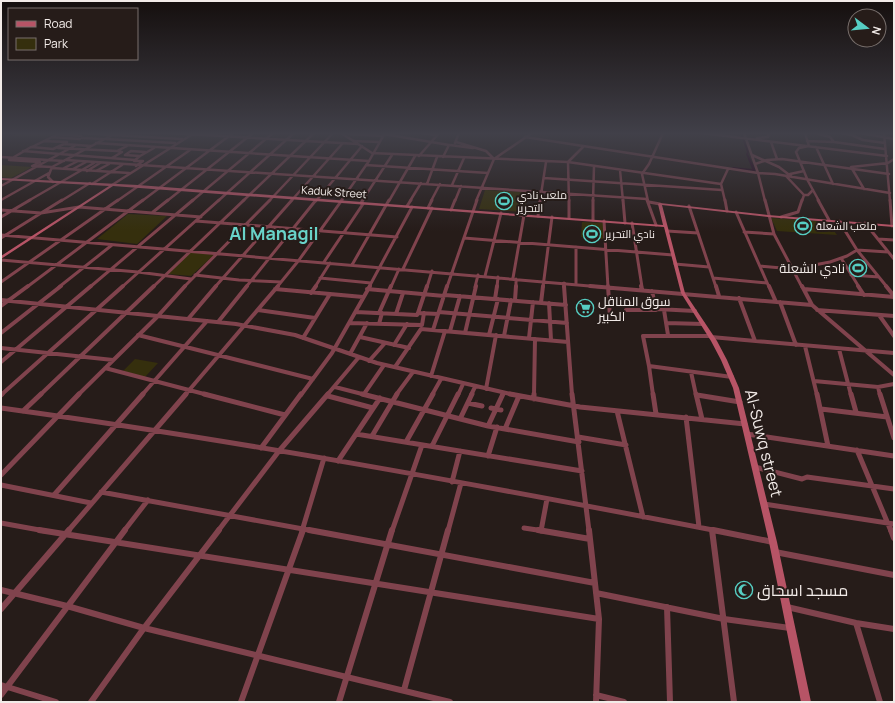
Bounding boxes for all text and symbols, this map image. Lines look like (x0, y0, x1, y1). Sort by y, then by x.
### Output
legend (8, 8, 138, 60)
north arrow (847, 8, 887, 48)
text: Road (44, 15, 72, 32)
text: N (869, 25, 885, 37)
text: Park (44, 35, 69, 52)
street label: Kaduk Street (301, 182, 367, 201)
place label: ملعب نادي التحرير (516, 187, 567, 215)
sports icon: ملعب نادي التحرير (494, 191, 514, 211)
sports icon: ملعب الشعلة (793, 216, 813, 236)
place label: ملعب الشعلة (816, 218, 877, 233)
district label: Al Managil (229, 221, 319, 245)
sports icon: نادي التحرير (582, 224, 602, 244)
place label: نادي التحرير (604, 226, 655, 243)
sports icon: نادي الشعلة (848, 258, 868, 278)
place label: نادي الشعلة (779, 259, 845, 279)
place label: سوق المناقل الكبير (597, 292, 671, 325)
supermarket icon: سوق المناقل الكبير (575, 298, 595, 318)
street label: Al-Suwq street (740, 387, 788, 499)
place label: مسجد اسحاق (757, 579, 848, 601)
mosque icon: مسجد اسحاق (734, 580, 754, 600)

